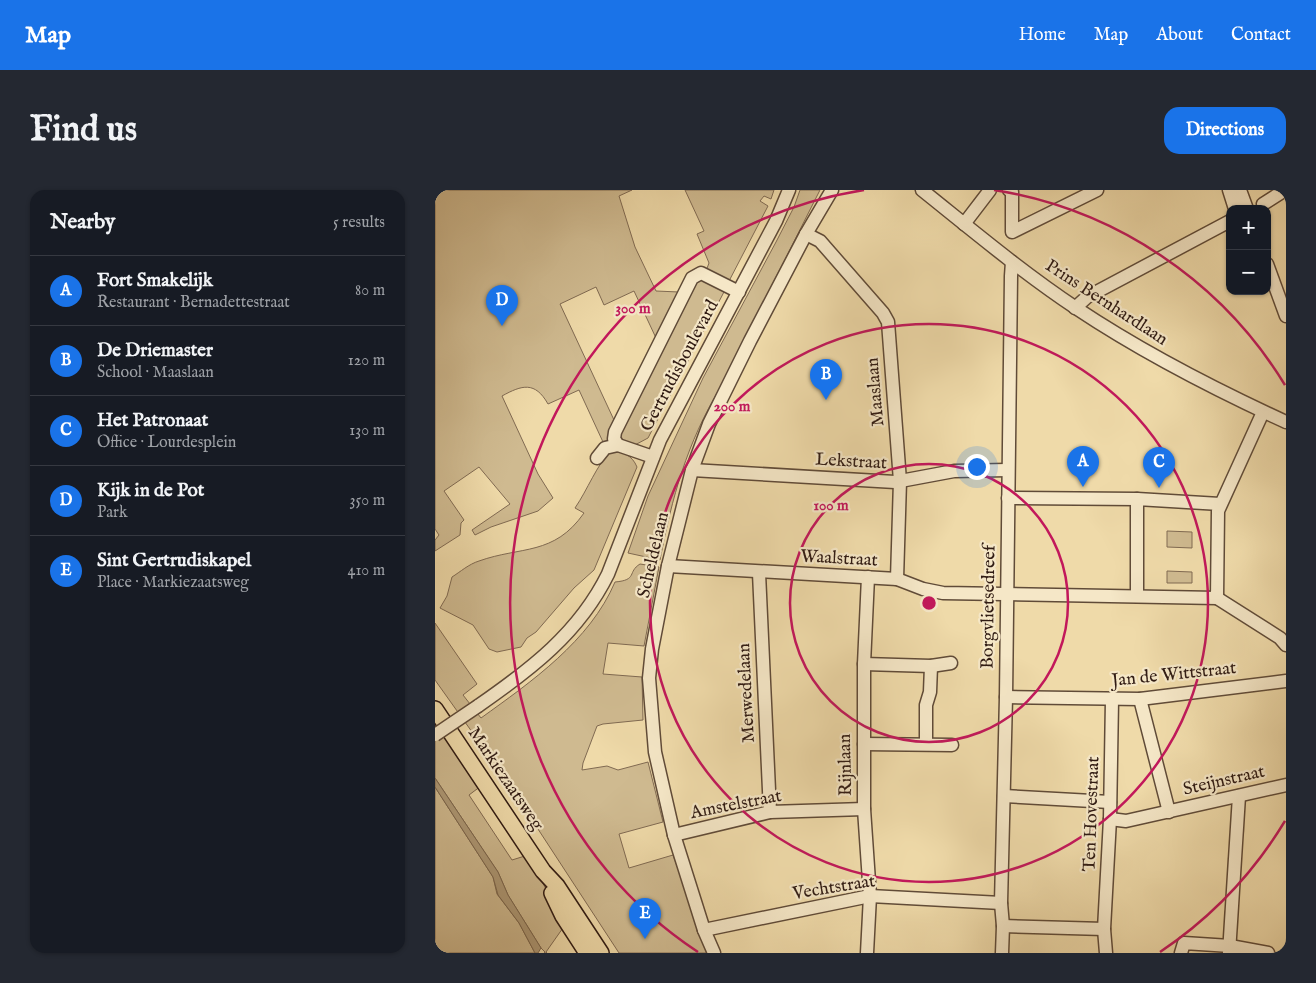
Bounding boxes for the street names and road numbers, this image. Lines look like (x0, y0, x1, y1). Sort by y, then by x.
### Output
street label: Prins Bernhardlaan (1040, 255, 1172, 351)
street label: Gertrudisboulevard (636, 296, 725, 436)
street label: Maaslaan (862, 356, 890, 427)
street label: Lekstraat (815, 449, 887, 475)
street label: Scheldelaan (633, 509, 675, 600)
street label: Borgvlietsedreef (976, 541, 1002, 669)
street label: Waalstraat (800, 545, 878, 573)
street label: Merwedelaan (733, 642, 761, 743)
street label: Jan de Wittstraat (1109, 657, 1237, 693)
street label: Markiezaatsweg (462, 723, 548, 835)
street label: Rijnlaan (834, 733, 858, 796)
street label: Ten Hovestraat (1078, 756, 1106, 872)
street label: Steijnstraat (1181, 760, 1267, 802)
street label: Amstelstraat (687, 785, 784, 825)
street label: Vechtstraat (790, 870, 877, 906)

